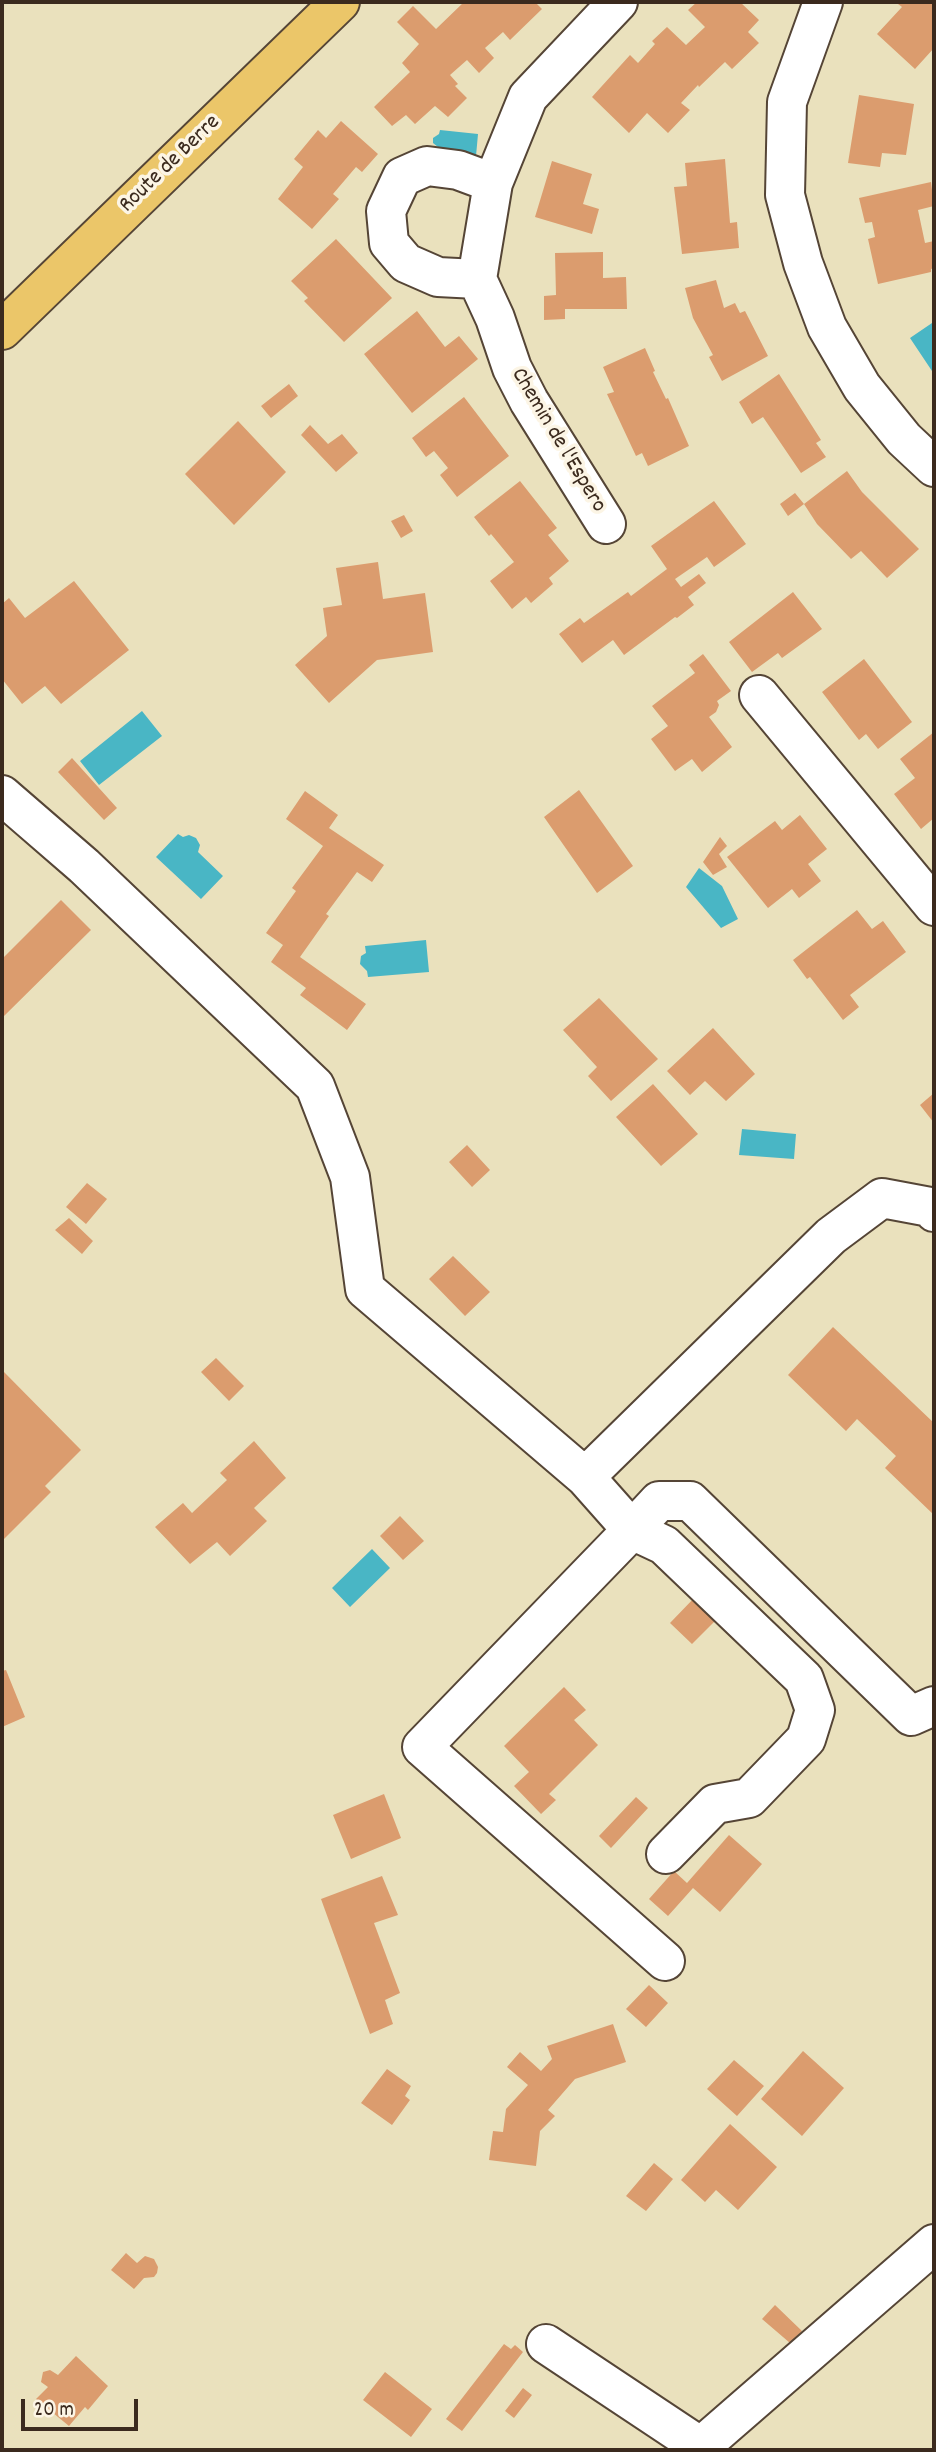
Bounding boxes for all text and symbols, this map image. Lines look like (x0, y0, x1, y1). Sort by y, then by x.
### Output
street label: Route de Berre (115, 110, 227, 220)
street label: Chemin de l'Espero (503, 364, 611, 518)
scale bar (24, 2386, 142, 2430)
text: 20 m (34, 2396, 74, 2426)

